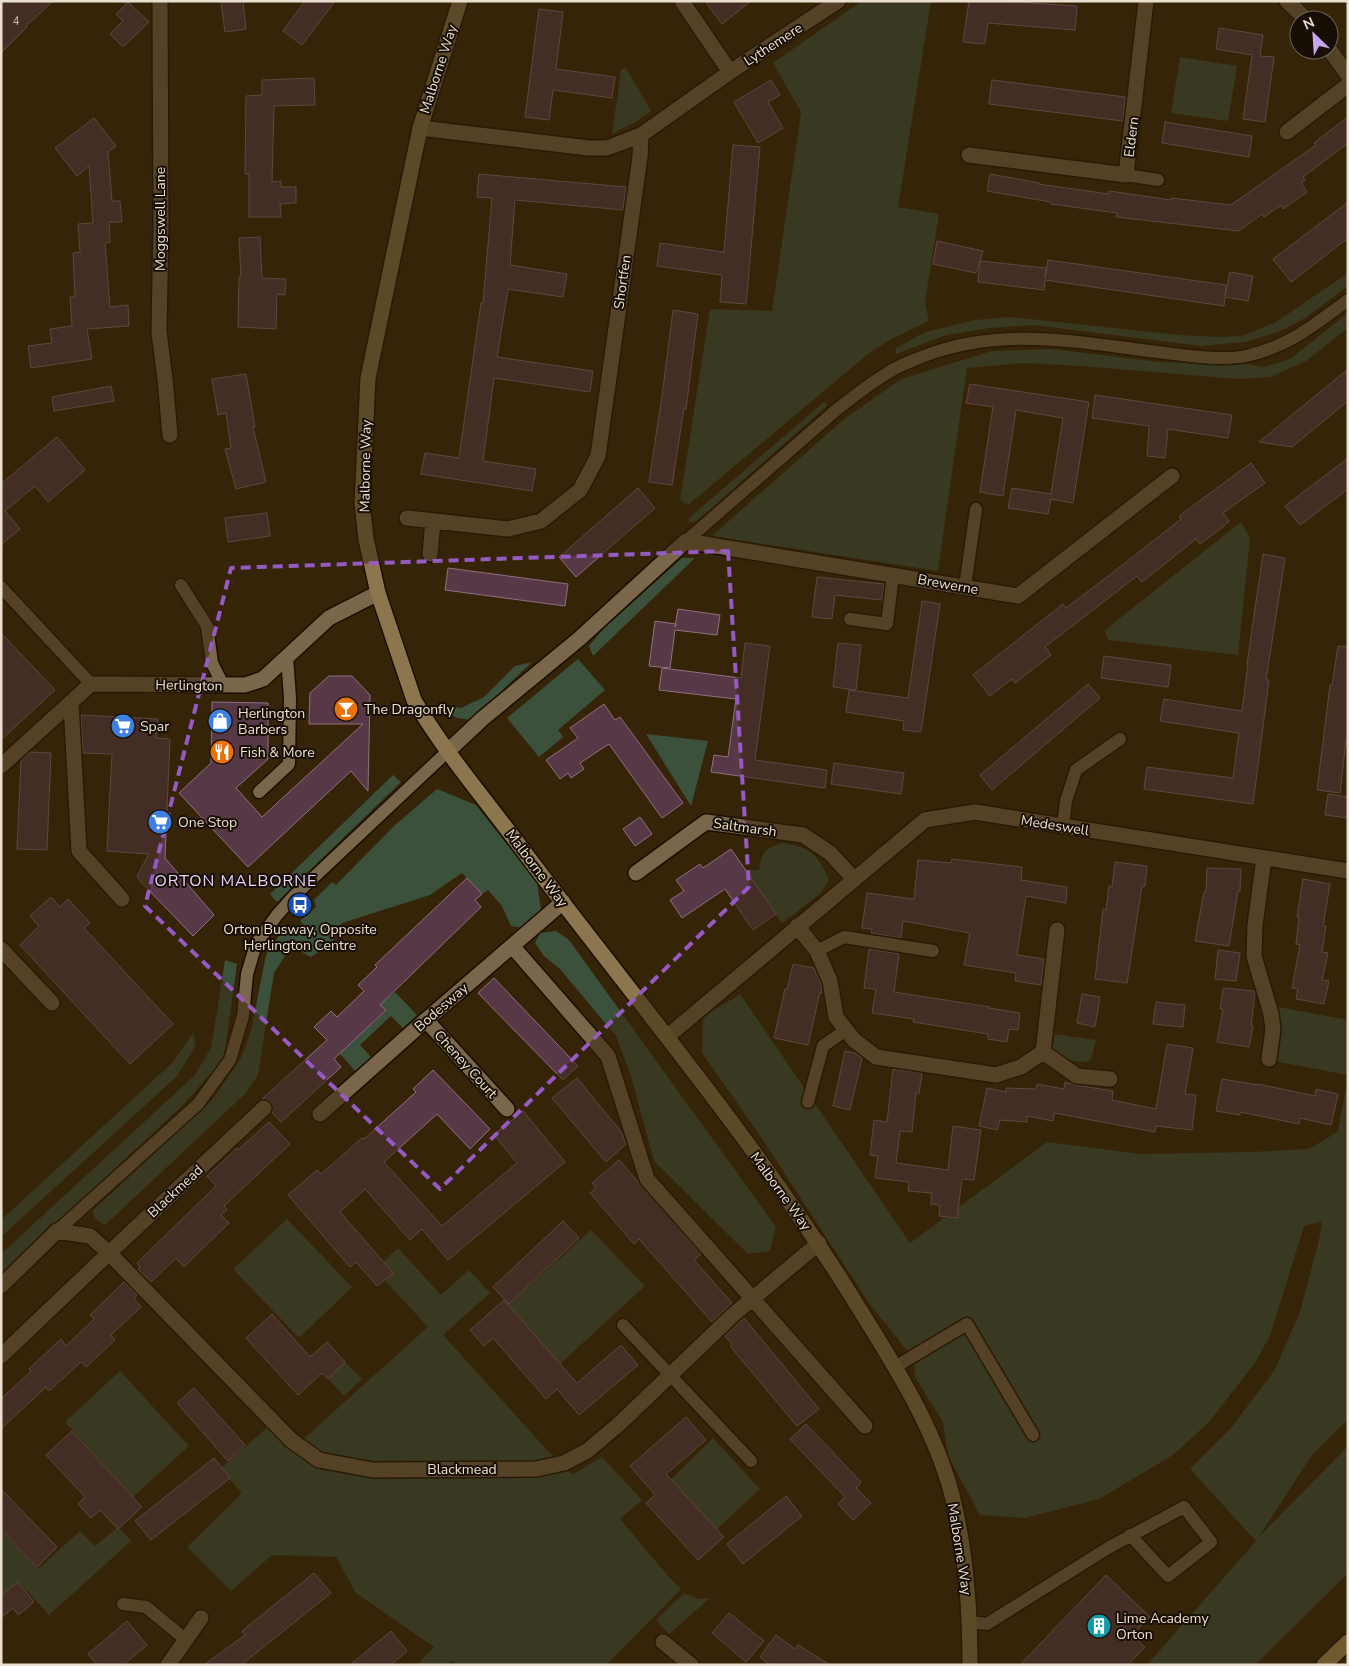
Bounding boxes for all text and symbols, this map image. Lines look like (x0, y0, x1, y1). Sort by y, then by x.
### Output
north arrow (1289, 10, 1339, 60)
text: N (1300, 13, 1317, 34)
house number: 4 (13, 14, 20, 29)
street label: Lythemere (740, 18, 806, 70)
street label: Malborne Way (415, 21, 462, 116)
street label: Eldern (1120, 116, 1143, 158)
street label: Moggswell Lane (151, 167, 170, 271)
street label: Shortfen (609, 254, 636, 310)
street label: Malborne Way (355, 419, 376, 512)
street label: Brewerne (916, 570, 980, 599)
street label: Herlington (155, 675, 223, 696)
bar icon: The Dragonfly (333, 696, 359, 722)
place label: The Dragonfly (364, 700, 455, 719)
place label: Herlington Barbers (238, 704, 305, 739)
shop icon: Herlington Barbers (207, 708, 233, 734)
supermarket icon: Spar (110, 713, 136, 739)
place label: Spar (140, 717, 169, 736)
restaurant icon: Fish & More (209, 739, 235, 765)
place label: Fish & More (240, 743, 315, 762)
supermarket icon: One Stop (147, 809, 173, 835)
street label: Medeswell (1019, 811, 1091, 840)
place label: One Stop (178, 813, 237, 832)
street label: Saltmarsh (712, 814, 778, 841)
street label: Malborne Way (501, 826, 573, 912)
district label: ORTON MALBORNE (155, 870, 317, 892)
bus stop icon: Orton Busway, Opposite Herlington Centre (287, 892, 313, 918)
place label: Orton Busway, Opposite Herlington Centre (223, 920, 377, 955)
street label: Bodesway (410, 978, 473, 1036)
street label: Cheney Court (430, 1026, 501, 1103)
street label: Malborne Way (746, 1148, 816, 1235)
street label: Blackmead (143, 1161, 207, 1222)
street label: Blackmead (427, 1460, 497, 1479)
street label: Malborne Way (943, 1502, 976, 1597)
place label: Lime Academy Orton (1116, 1609, 1209, 1644)
building icon: Lime Academy Orton (1086, 1613, 1112, 1639)

